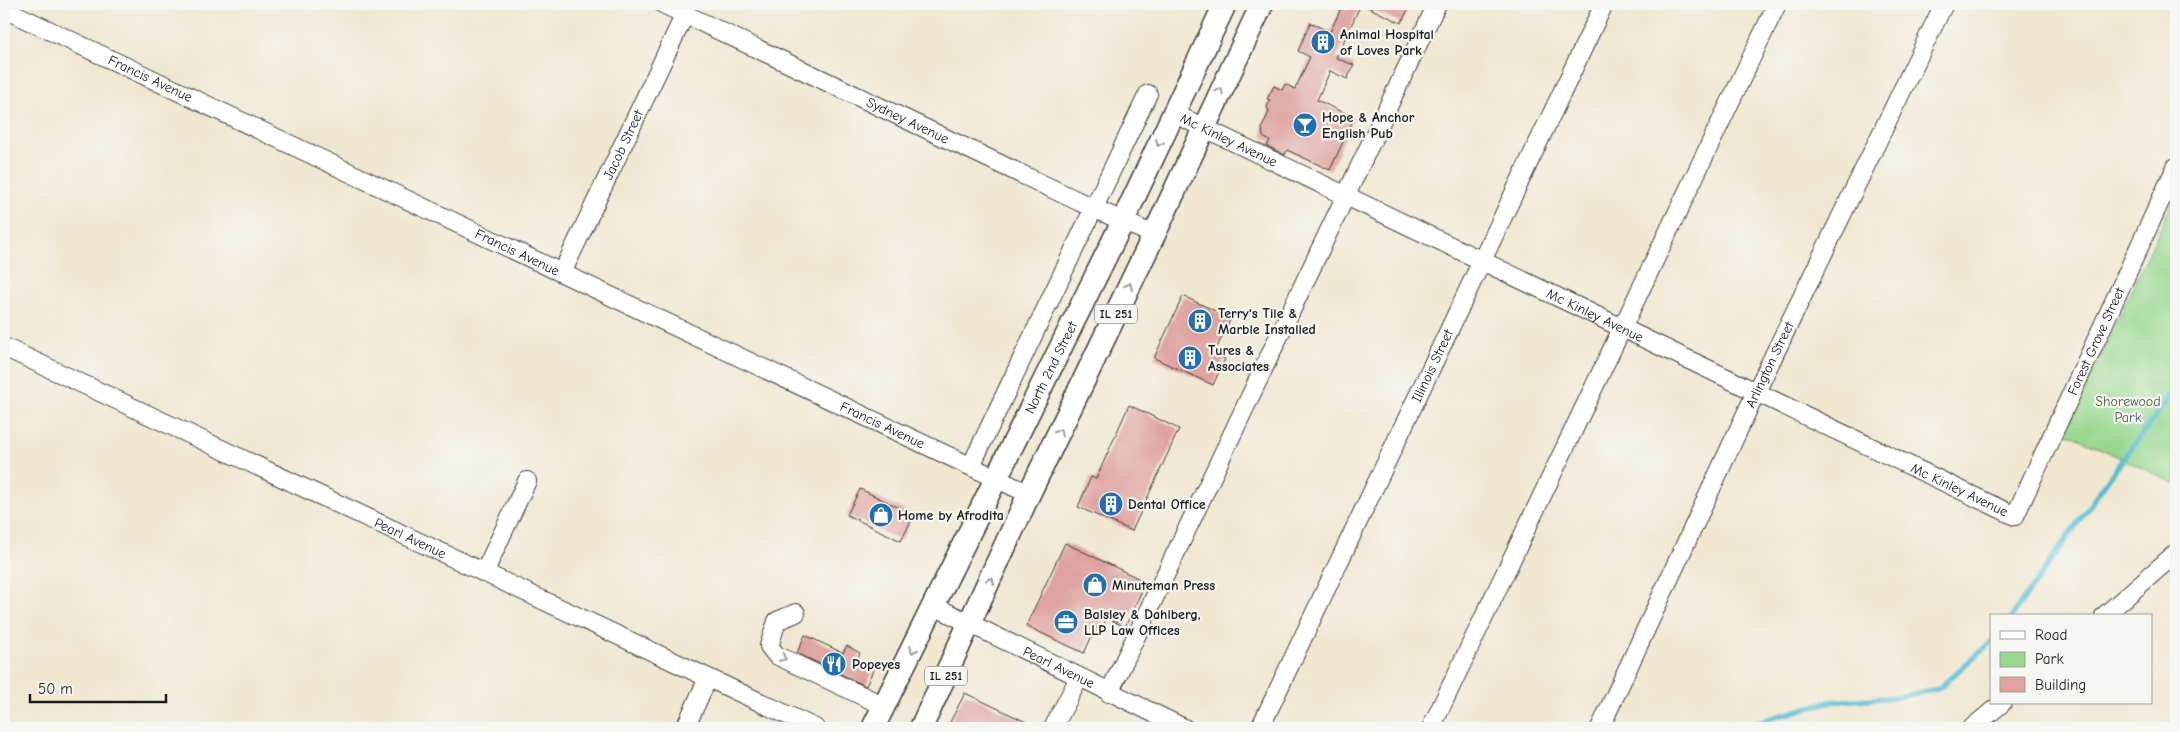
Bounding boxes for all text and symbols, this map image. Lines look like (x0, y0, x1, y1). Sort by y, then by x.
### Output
place label: Animal Hospital of Loves Park (1340, 26, 1434, 59)
building icon: Animal Hospital of Loves Park (1310, 29, 1336, 55)
street label: Francis Avenue (105, 51, 195, 106)
one-way arrow (1214, 87, 1225, 96)
street label: Sydney Avenue (864, 93, 952, 147)
street label: Jacob Street (599, 106, 647, 182)
street label: Mc Kinley Avenue (1178, 109, 1280, 170)
place label: Hope & Anchor English Pub (1322, 109, 1415, 142)
bar icon: Hope & Anchor English Pub (1292, 112, 1318, 138)
one-way arrow (1155, 138, 1166, 147)
street label: Francis Avenue (472, 225, 562, 279)
one-way arrow (1123, 282, 1134, 291)
street label: Forest Grove Street (2064, 284, 2128, 398)
street label: Mc Kinley Avenue (1544, 285, 1646, 346)
road number: IL 251 (1095, 304, 1137, 324)
place label: Terry's Tile & Marble Installed (1218, 305, 1316, 338)
building icon: Terry's Tile & Marble Installed (1187, 308, 1213, 334)
street label: North 2nd Street (1021, 318, 1081, 416)
street label: Arlington Street (1741, 318, 1798, 410)
street label: Illinois Street (1408, 326, 1457, 405)
place label: Tures & Associates (1208, 342, 1269, 375)
building icon: Tures & Associates (1177, 345, 1203, 371)
park label: Shorewood Park (2095, 393, 2161, 426)
street label: Francis Avenue (838, 397, 928, 452)
one-way arrow (1053, 428, 1063, 437)
street label: Mc Kinley Avenue (1908, 459, 2011, 520)
building icon: Dental Office (1098, 491, 1124, 517)
place label: Dental Office (1128, 496, 1206, 513)
shop icon: Home by Afrodita (868, 502, 894, 528)
place label: Home by Afrodita (898, 507, 1004, 524)
street label: Pearl Avenue (372, 514, 449, 562)
shop icon: Minuteman Press (1082, 572, 1108, 598)
one-way arrow (984, 576, 994, 585)
place label: Minuteman Press (1112, 577, 1215, 594)
place label: Balsley & Dahlberg, LLP Law Offices (1084, 606, 1201, 639)
office icon: Balsley & Dahlberg, LLP Law Offices (1053, 609, 1079, 635)
legend (1990, 614, 2152, 704)
text: Road (2035, 626, 2067, 644)
street label: Pearl Avenue (1020, 642, 1097, 692)
one-way arrow (909, 644, 919, 653)
text: Park (2035, 650, 2064, 668)
restaurant icon: Popeyes (821, 651, 847, 677)
one-way arrow (778, 652, 787, 662)
place label: Popeyes (852, 656, 900, 673)
road number: IL 251 (925, 666, 967, 686)
scale bar (30, 672, 166, 704)
text: Building (2035, 676, 2086, 694)
text: 50 m (38, 680, 73, 698)

